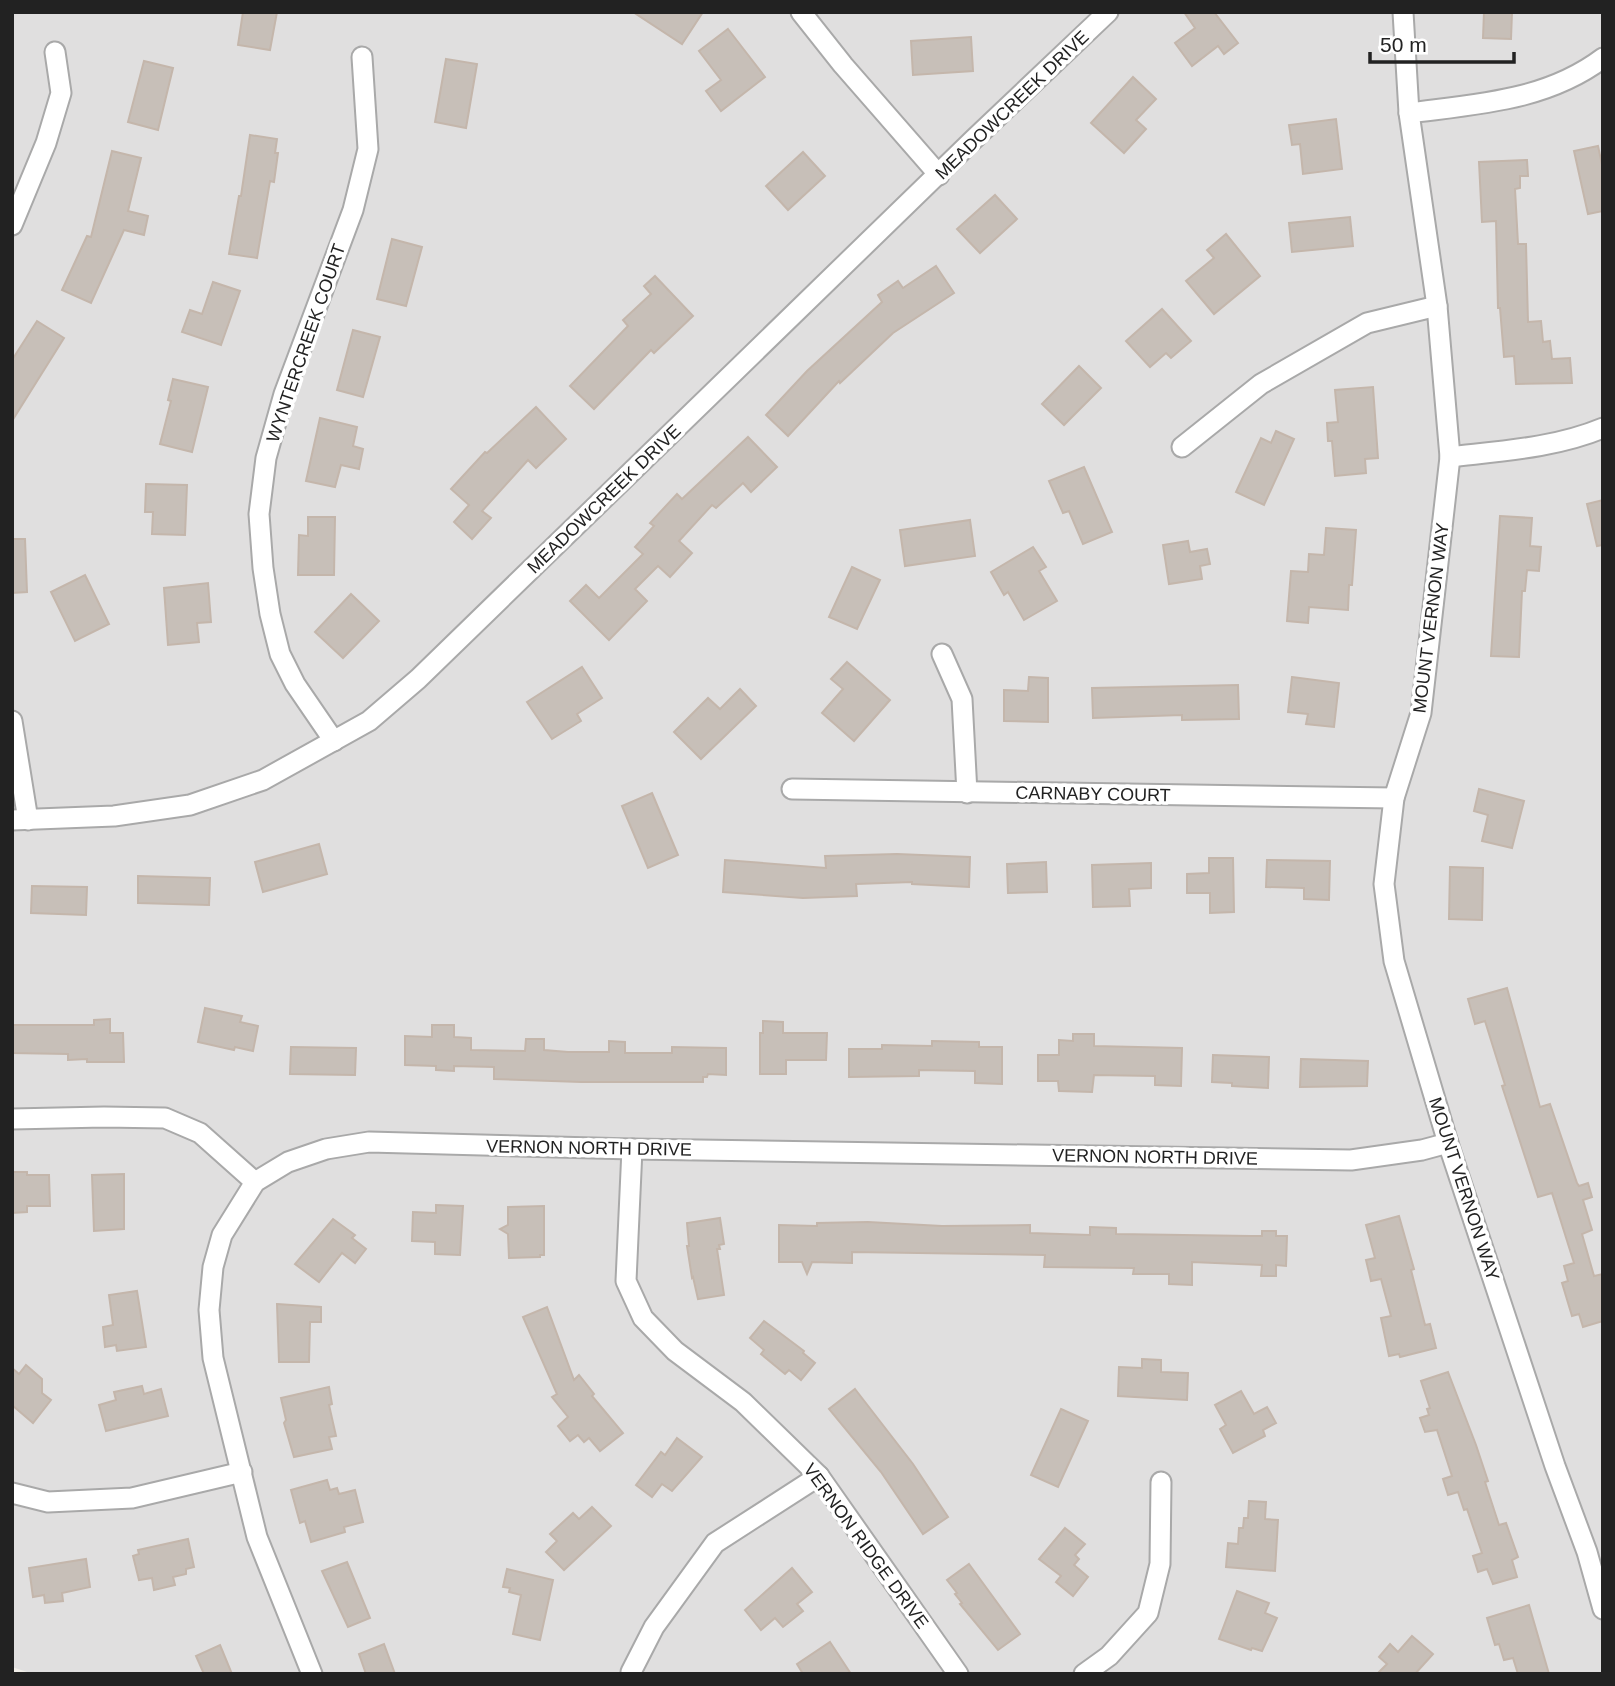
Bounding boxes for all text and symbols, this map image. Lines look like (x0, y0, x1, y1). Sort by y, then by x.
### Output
scale bar (1370, 21, 1514, 65)
street label: MEADOWCREEK DRIVE (931, 27, 1093, 183)
text: 50 m (1380, 33, 1427, 56)
street label: WYNTERCREEK COURT (263, 241, 349, 445)
street label: MEADOWCREEK DRIVE (523, 421, 685, 577)
street label: MOUNT VERNON WAY (1409, 522, 1453, 714)
street label: CARNABY COURT (1015, 783, 1171, 805)
street label: MOUNT VERNON WAY (1425, 1095, 1503, 1283)
street label: VERNON NORTH DRIVE (486, 1136, 692, 1160)
street label: VERNON NORTH DRIVE (1052, 1145, 1258, 1169)
street label: VERNON RIDGE DRIVE (799, 1460, 933, 1632)

